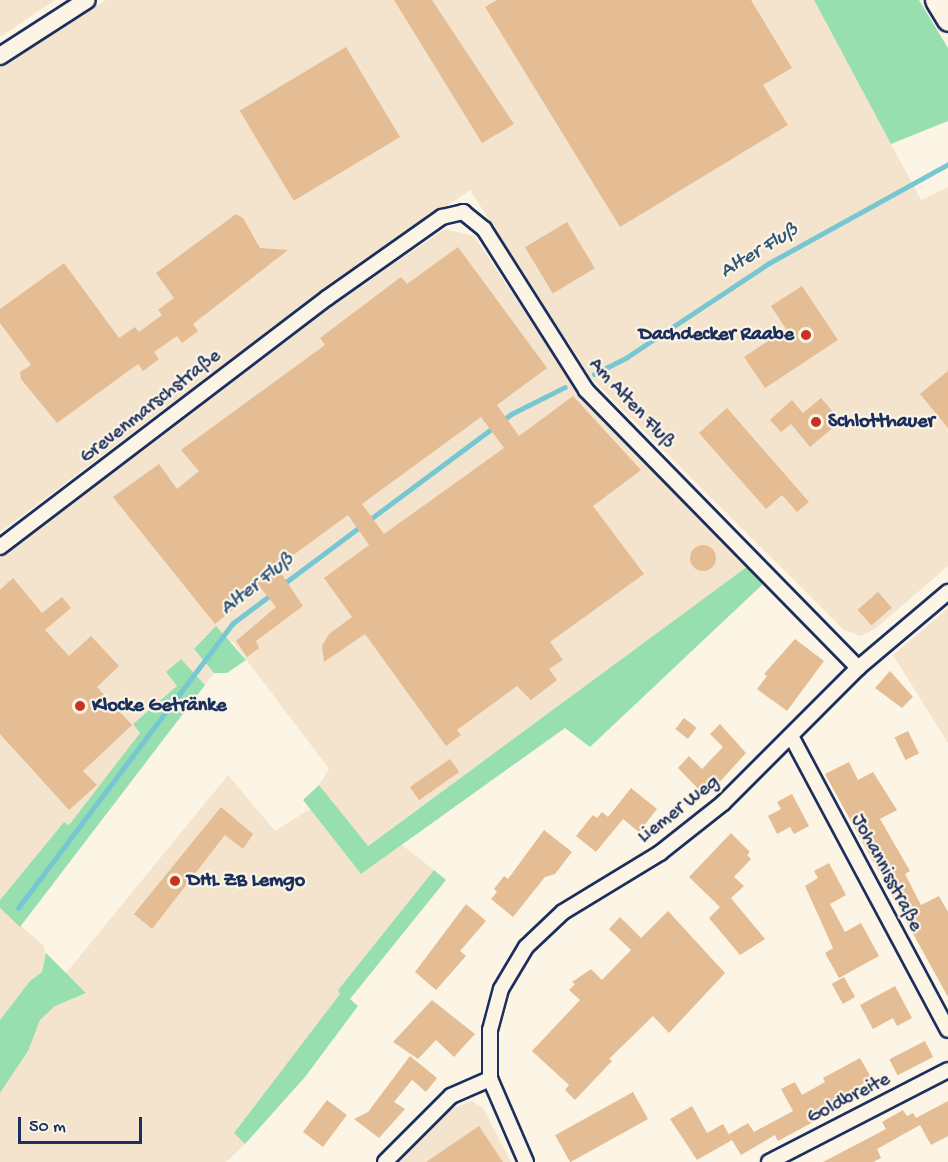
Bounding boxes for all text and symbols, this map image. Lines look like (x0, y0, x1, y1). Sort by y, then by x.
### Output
water label: Alter Fluß (716, 219, 804, 285)
place label: Dachdecker Raabe (639, 323, 794, 347)
marker: Dachdecker Raabe (799, 328, 813, 342)
street label: Grevenmarschstraße (76, 345, 226, 469)
street label: Am Alten Fluß (583, 353, 679, 455)
place label: Schlotthauer (828, 410, 935, 434)
marker: Schlotthauer (809, 415, 823, 429)
water label: Alter Fluß (216, 548, 300, 622)
place label: Klocke Getränke (92, 694, 227, 718)
marker: Klocke Getränke (73, 699, 87, 713)
street label: Liemer Weg (633, 771, 725, 849)
street label: Johannisstraße (845, 810, 927, 936)
place label: DHL ZB Lemgo (187, 869, 305, 893)
marker: DHL ZB Lemgo (168, 874, 182, 888)
street label: Goldbreite (804, 1068, 894, 1130)
scale bar (21, 1105, 146, 1143)
text: 50 m (29, 1117, 66, 1138)

